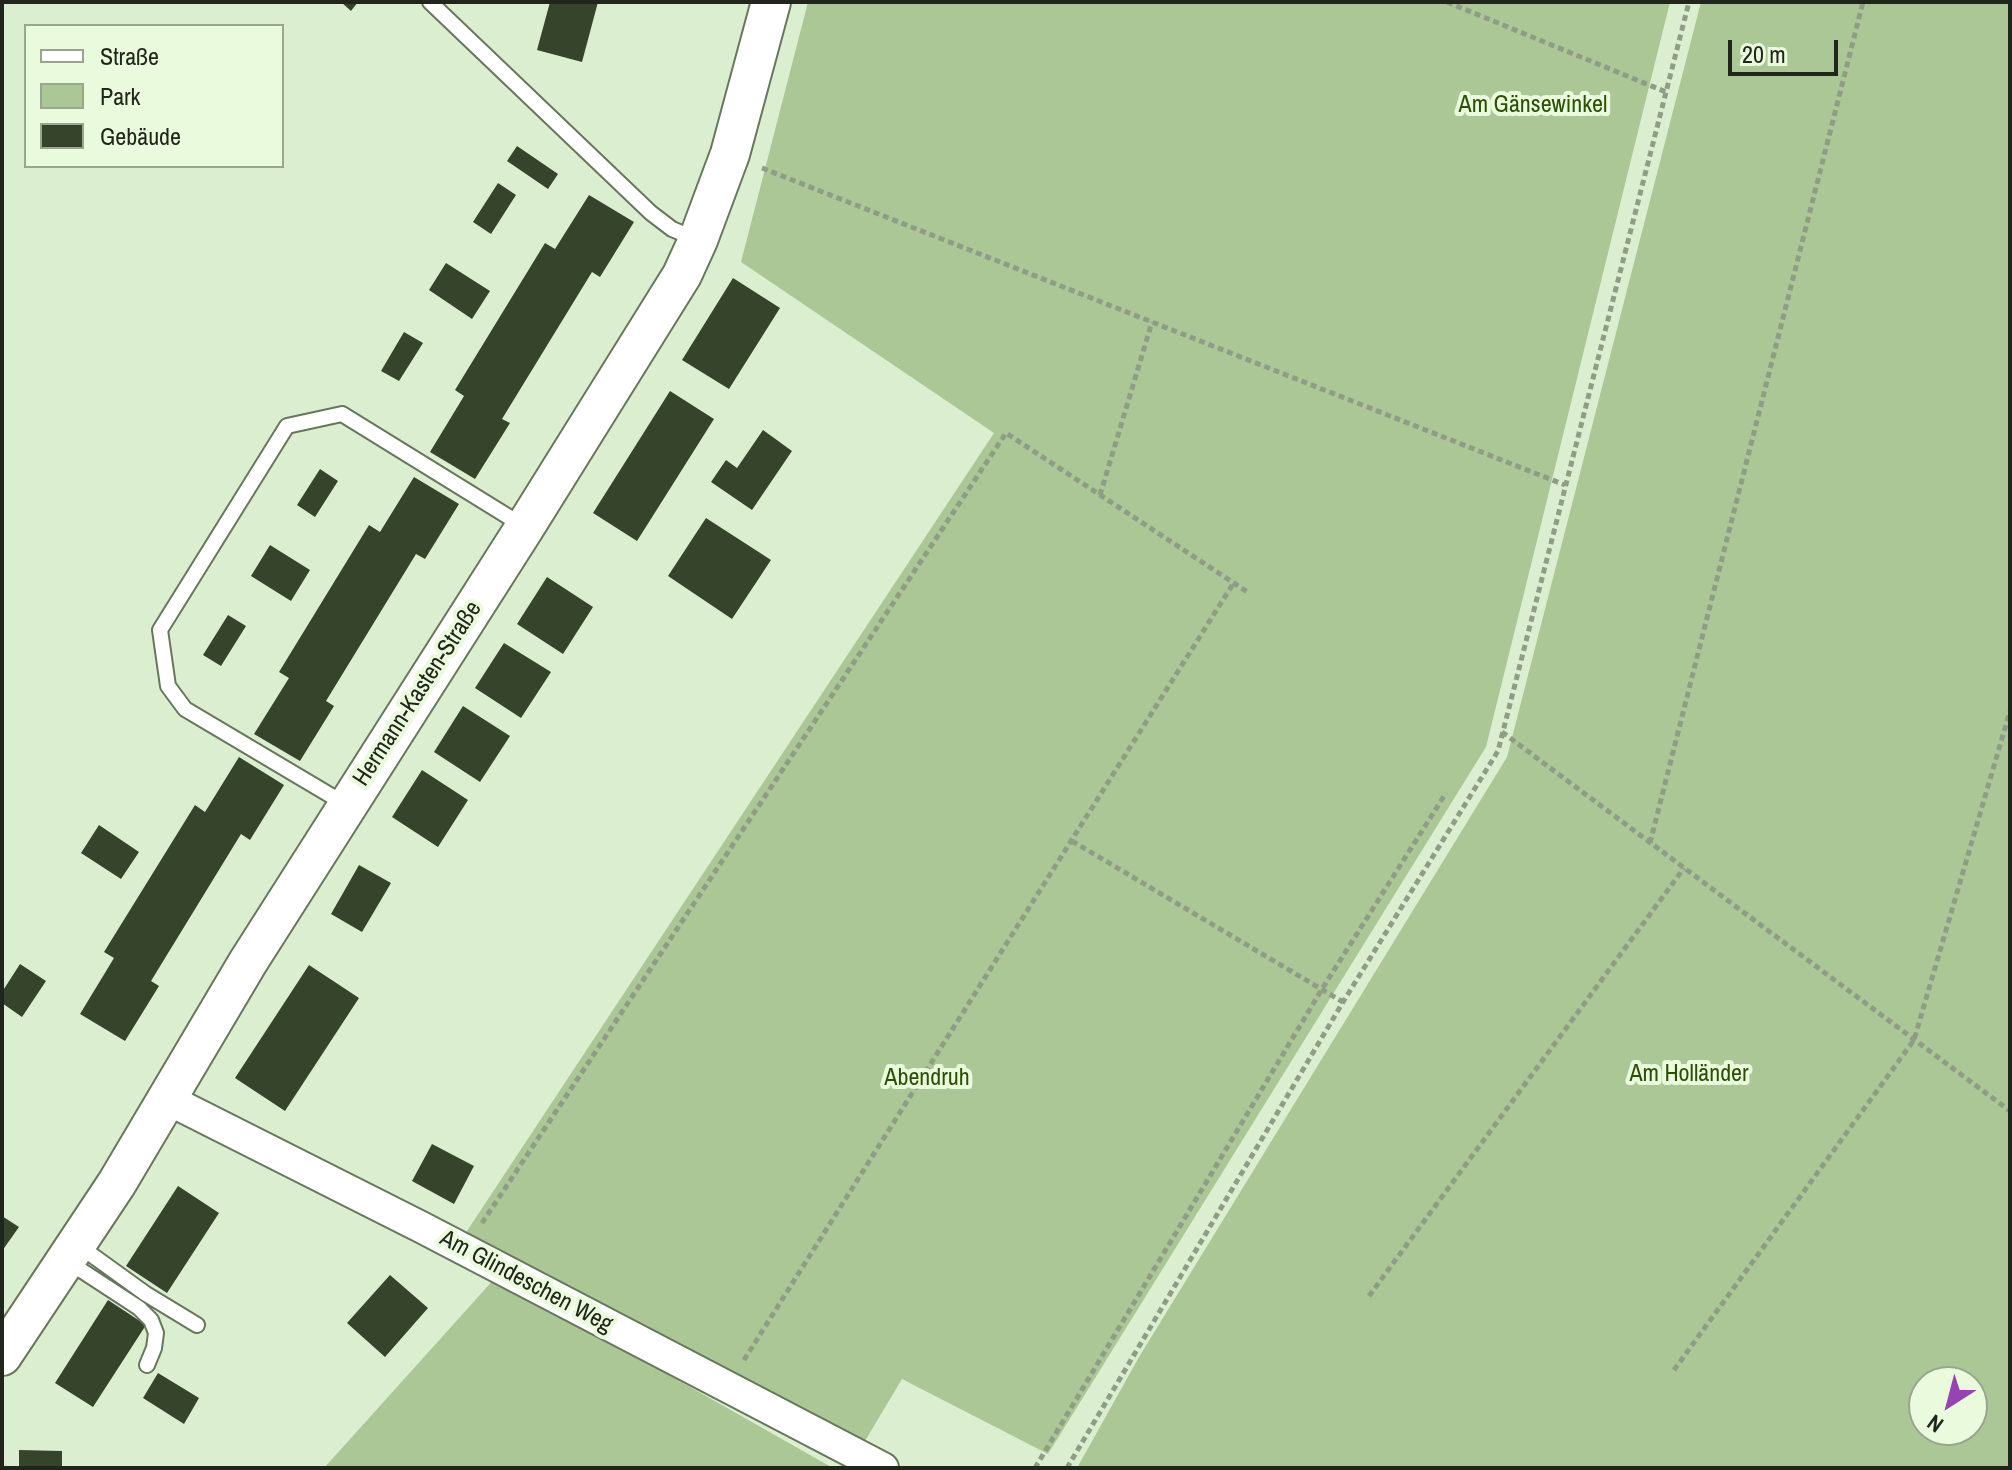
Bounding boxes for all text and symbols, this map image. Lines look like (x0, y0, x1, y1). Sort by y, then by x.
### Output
legend (24, 24, 284, 168)
scale bar (1732, 24, 1842, 74)
text: 20 m (1742, 38, 1786, 70)
text: Straße (100, 40, 159, 72)
text: Park (100, 80, 140, 112)
park label: Am Gänsewinkel (1459, 92, 1607, 120)
text: Gebäude (100, 120, 181, 152)
street label: Hermann-Kasten-Straße (348, 596, 488, 792)
park label: Am Holländer (1629, 1061, 1749, 1089)
park label: Abendruh (884, 1065, 970, 1093)
street label: Am Glindeschen Weg (435, 1224, 617, 1340)
north arrow (1908, 1366, 1988, 1446)
text: N (1921, 1408, 1949, 1440)

